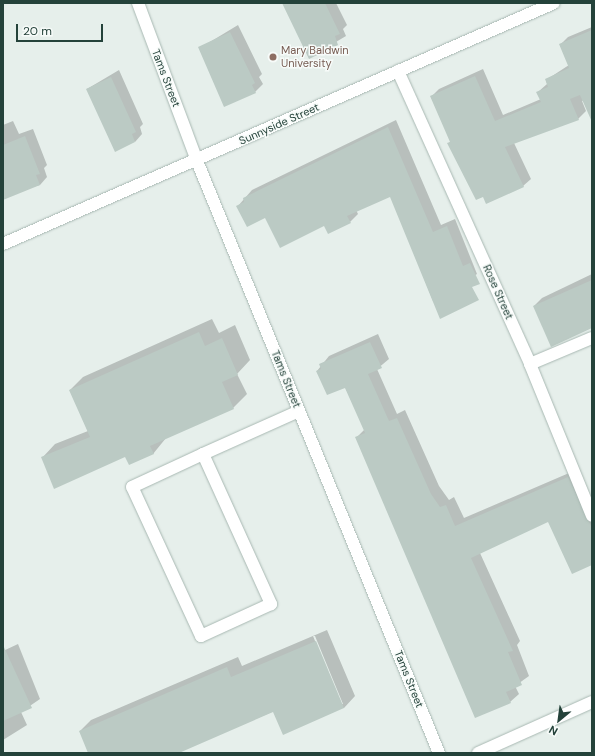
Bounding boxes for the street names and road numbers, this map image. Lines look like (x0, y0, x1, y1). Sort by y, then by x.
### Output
street label: Tams Street (149, 47, 183, 109)
street label: Sunnyside Street (237, 100, 321, 148)
street label: Rose Street (480, 263, 516, 321)
street label: Tams Street (268, 348, 304, 410)
street label: Tams Street (391, 648, 427, 710)

